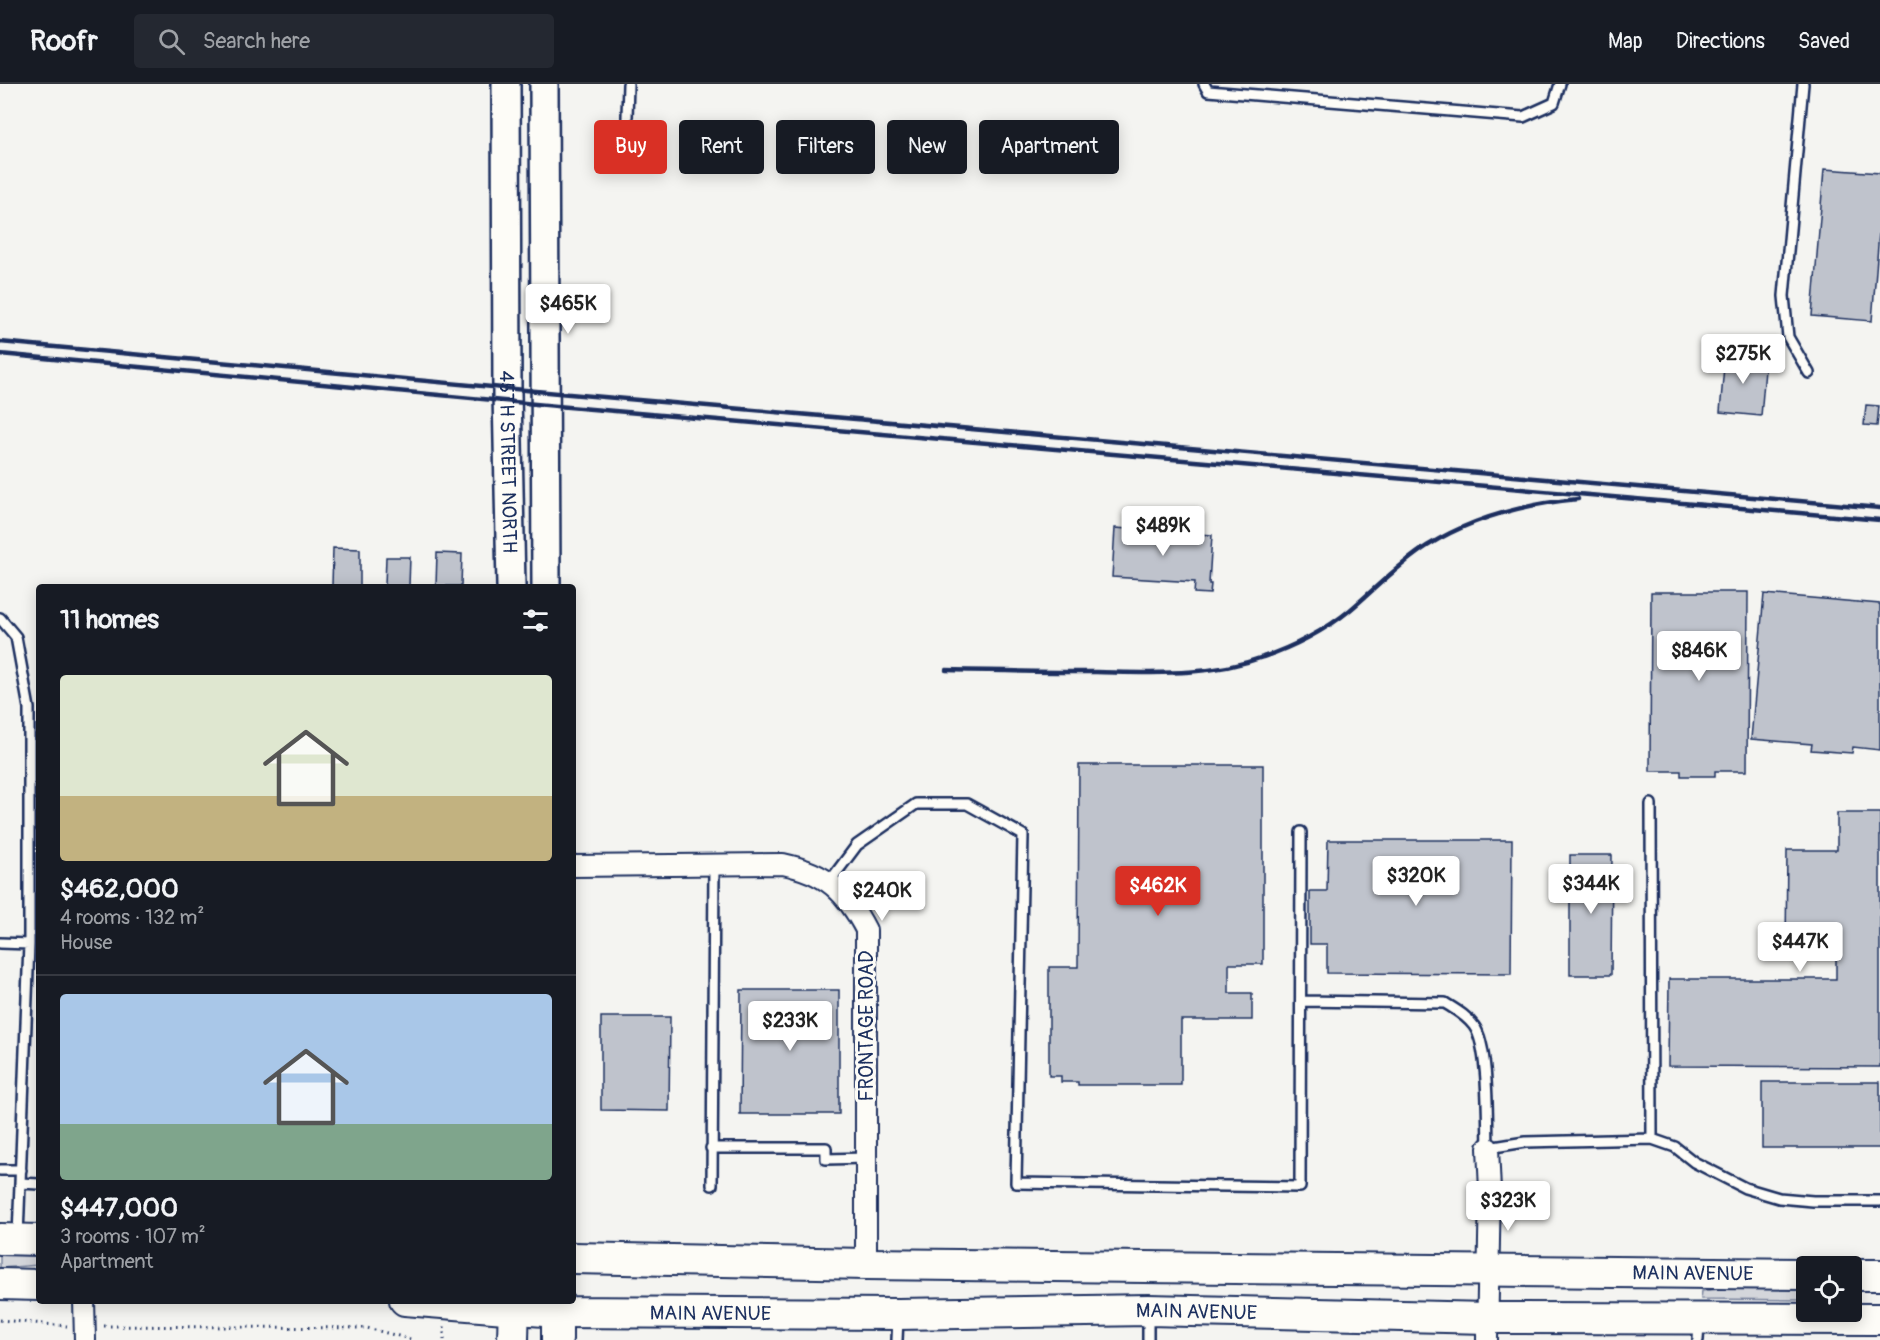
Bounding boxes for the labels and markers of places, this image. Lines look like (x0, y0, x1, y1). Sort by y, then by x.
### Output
pin: $465K (526, 284, 610, 335)
pin: $275K (1701, 334, 1785, 385)
pin: $489K (1121, 506, 1205, 557)
pin: $846K (1657, 631, 1741, 682)
pin: $320K (1374, 856, 1458, 907)
pin: $344K (1549, 864, 1633, 915)
pin: $462K (1116, 866, 1200, 917)
pin: $240K (840, 871, 924, 922)
pin: $447K (1758, 922, 1842, 973)
pin: $233K (748, 1001, 832, 1052)
pin: $323K (1466, 1181, 1550, 1232)

